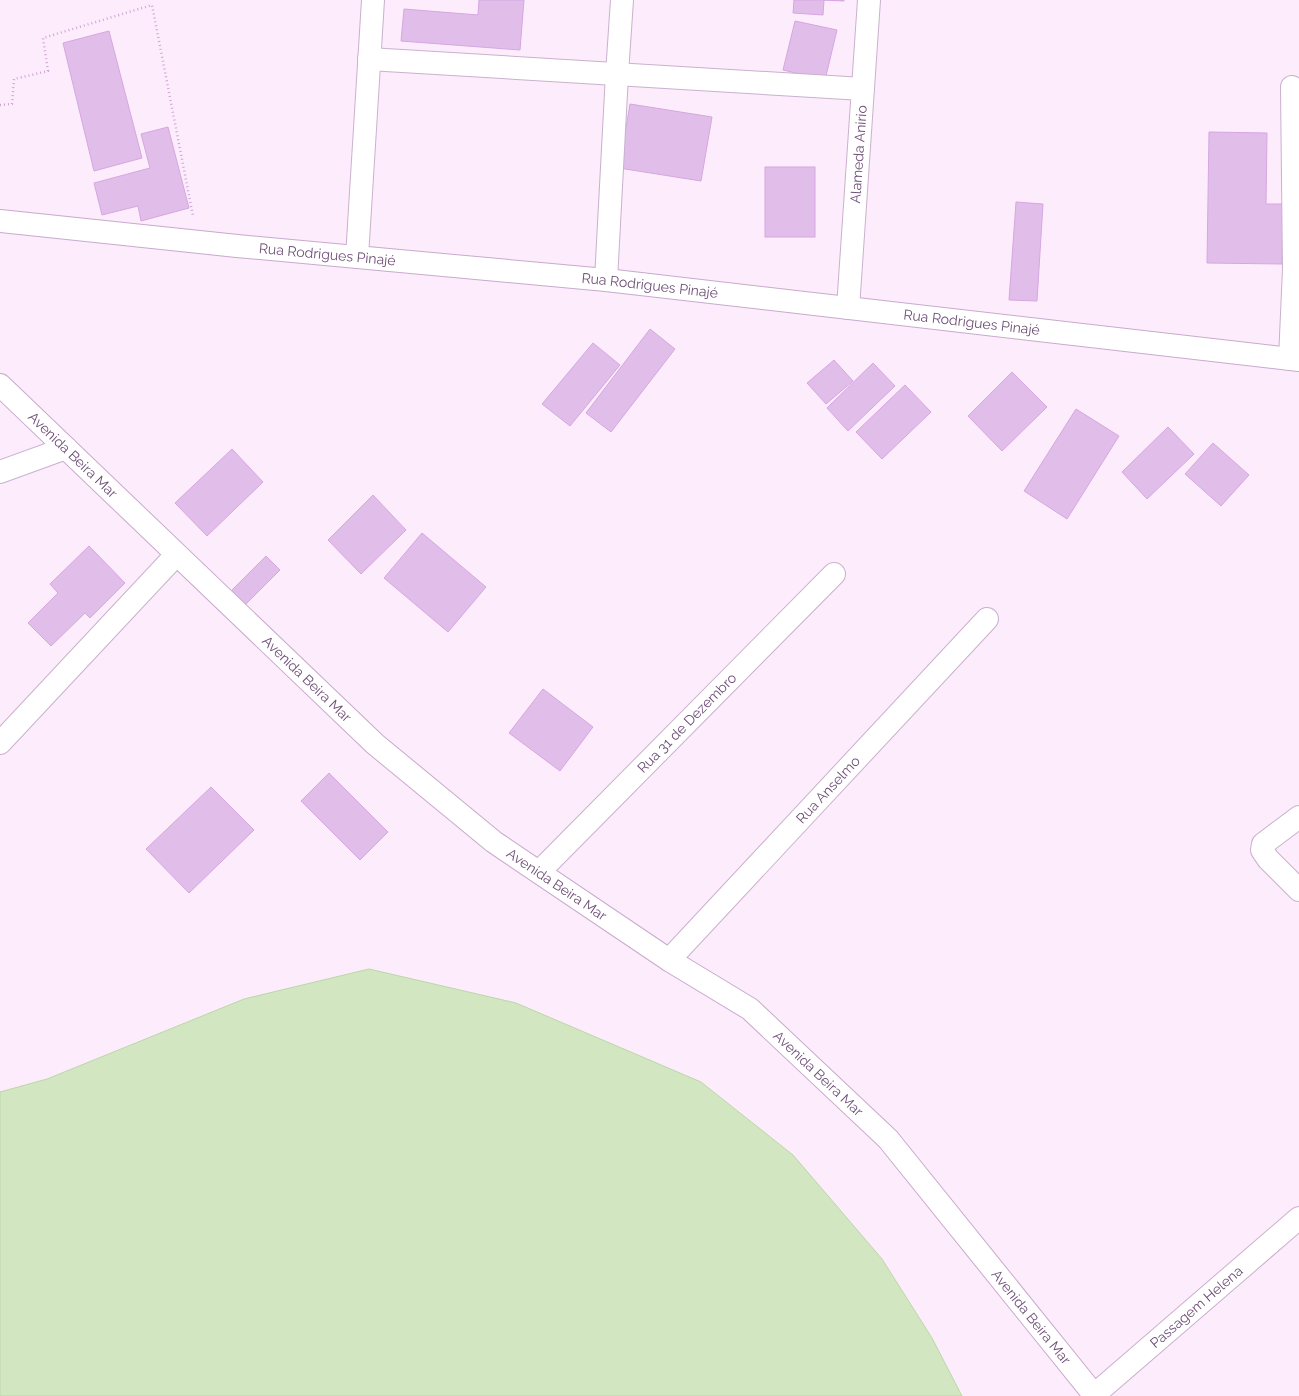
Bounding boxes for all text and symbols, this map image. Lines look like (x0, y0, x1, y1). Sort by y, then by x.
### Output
street label: Alameda Anirio (847, 105, 870, 204)
street label: Rua Rodrigues Pinajé (258, 240, 396, 269)
street label: Rua Rodrigues Pinajé (581, 270, 719, 301)
street label: Rua Rodrigues Pinajé (903, 306, 1041, 338)
street label: Avenida Beira Mar (25, 409, 121, 501)
street label: Avenida Beira Mar (259, 633, 355, 725)
street label: Rua 31 de Dezembro (634, 670, 740, 776)
street label: Rua Anselmo (793, 753, 863, 826)
street label: Avenida Beira Mar (504, 845, 610, 924)
street label: Avenida Beira Mar (770, 1027, 867, 1119)
street label: Passagem Helena (1147, 1262, 1246, 1351)
street label: Avenida Beira Mar (988, 1266, 1074, 1368)

